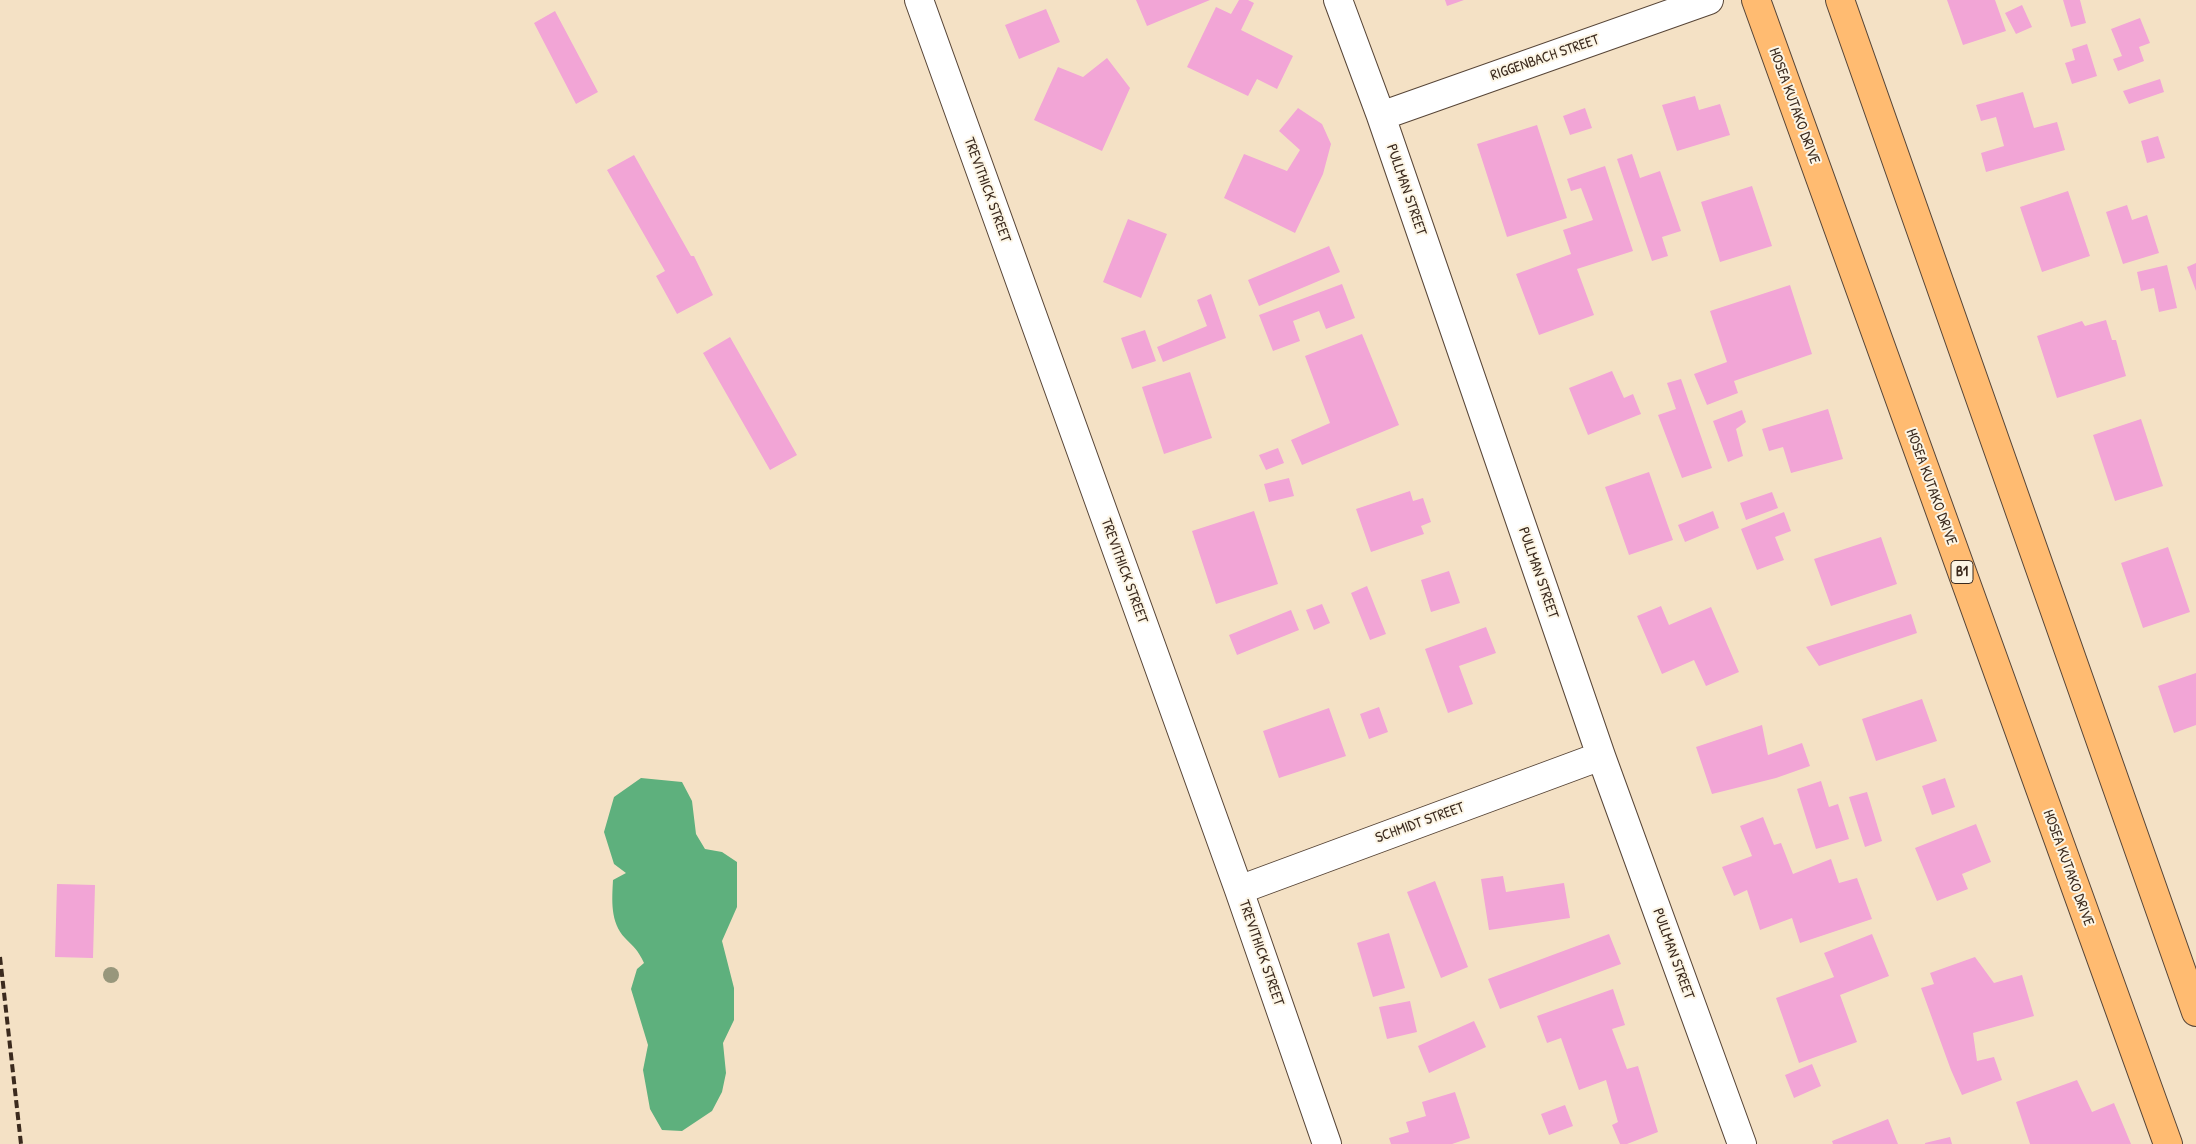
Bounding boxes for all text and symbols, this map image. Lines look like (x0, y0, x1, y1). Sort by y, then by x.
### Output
street label: RIGGENBACH STREET (1488, 31, 1602, 85)
street label: HOSEA KUTAKO DRIVE (1765, 45, 1823, 167)
street label: TREVITHICK STREET (960, 135, 1014, 245)
street label: PULLMAN STREET (1382, 142, 1430, 238)
street label: HOSEA KUTAKO DRIVE (1902, 426, 1960, 548)
street label: TREVITHICK STREET (1097, 516, 1151, 626)
street label: PULLMAN STREET (1514, 525, 1562, 621)
road number: B1 (1951, 560, 1973, 584)
street label: SCHMIDT STREET (1373, 799, 1467, 847)
street label: HOSEA KUTAKO DRIVE (2039, 807, 2097, 929)
street label: TREVITHICK STREET (1235, 898, 1287, 1008)
street label: PULLMAN STREET (1648, 906, 1698, 1002)

